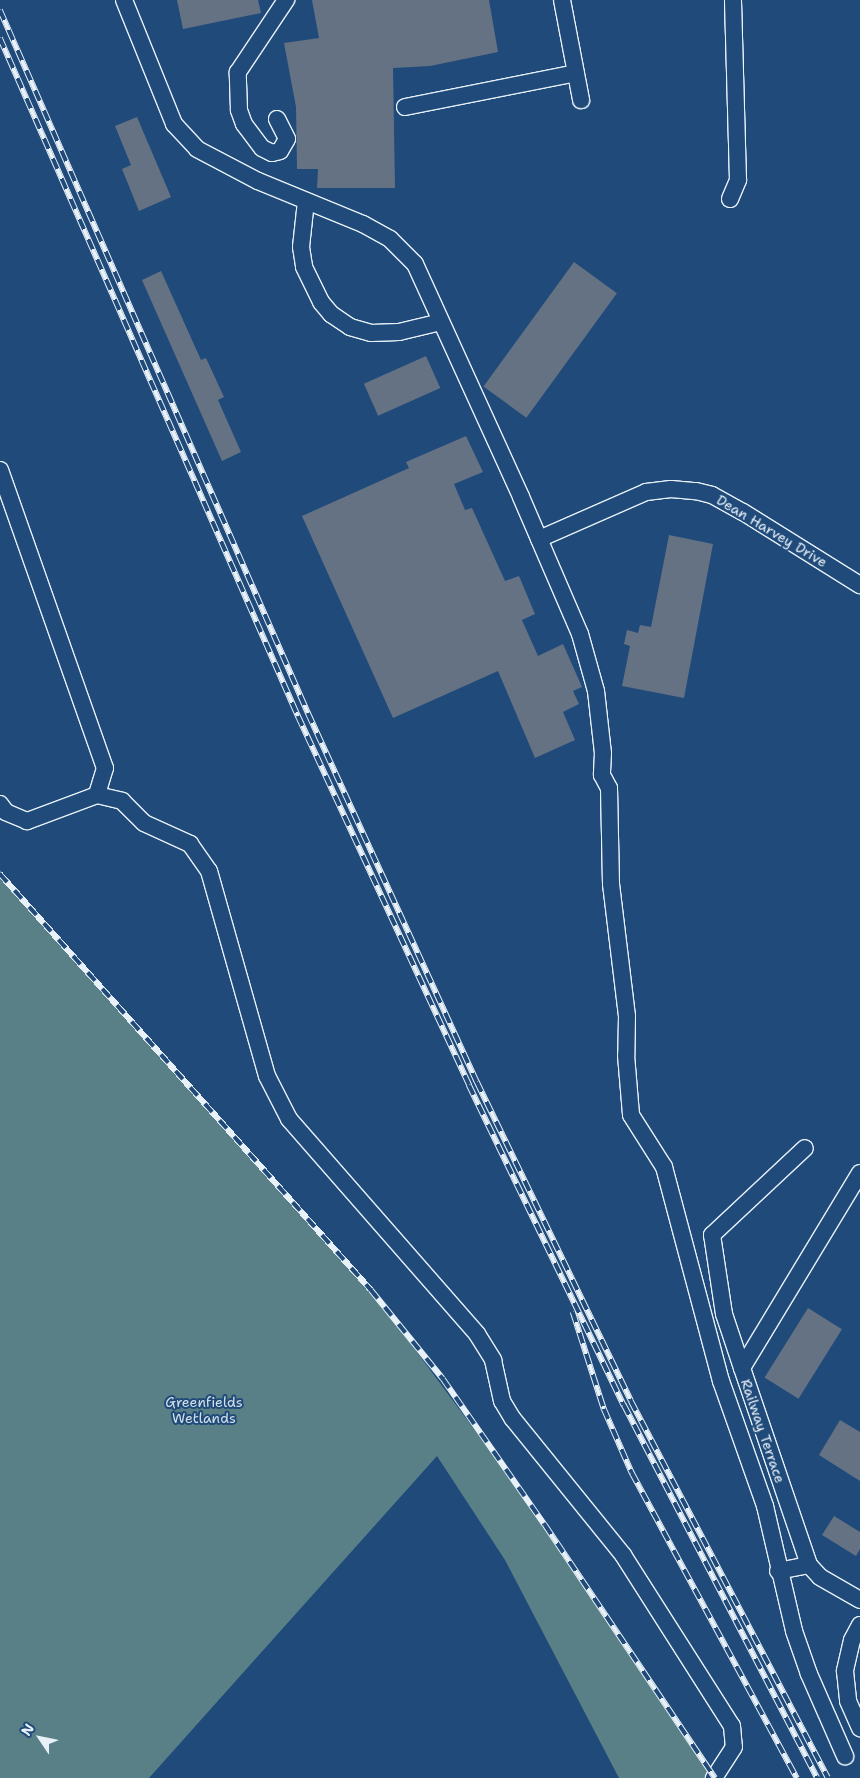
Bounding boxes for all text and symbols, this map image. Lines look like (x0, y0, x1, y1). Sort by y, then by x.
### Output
street label: Dean Harvey Drive (714, 491, 830, 571)
street label: Railway Terrace (737, 1377, 789, 1485)
park label: Greenfields Wetlands (165, 1394, 243, 1426)
north arrow (15, 1713, 65, 1763)
text: N (17, 1720, 38, 1739)

